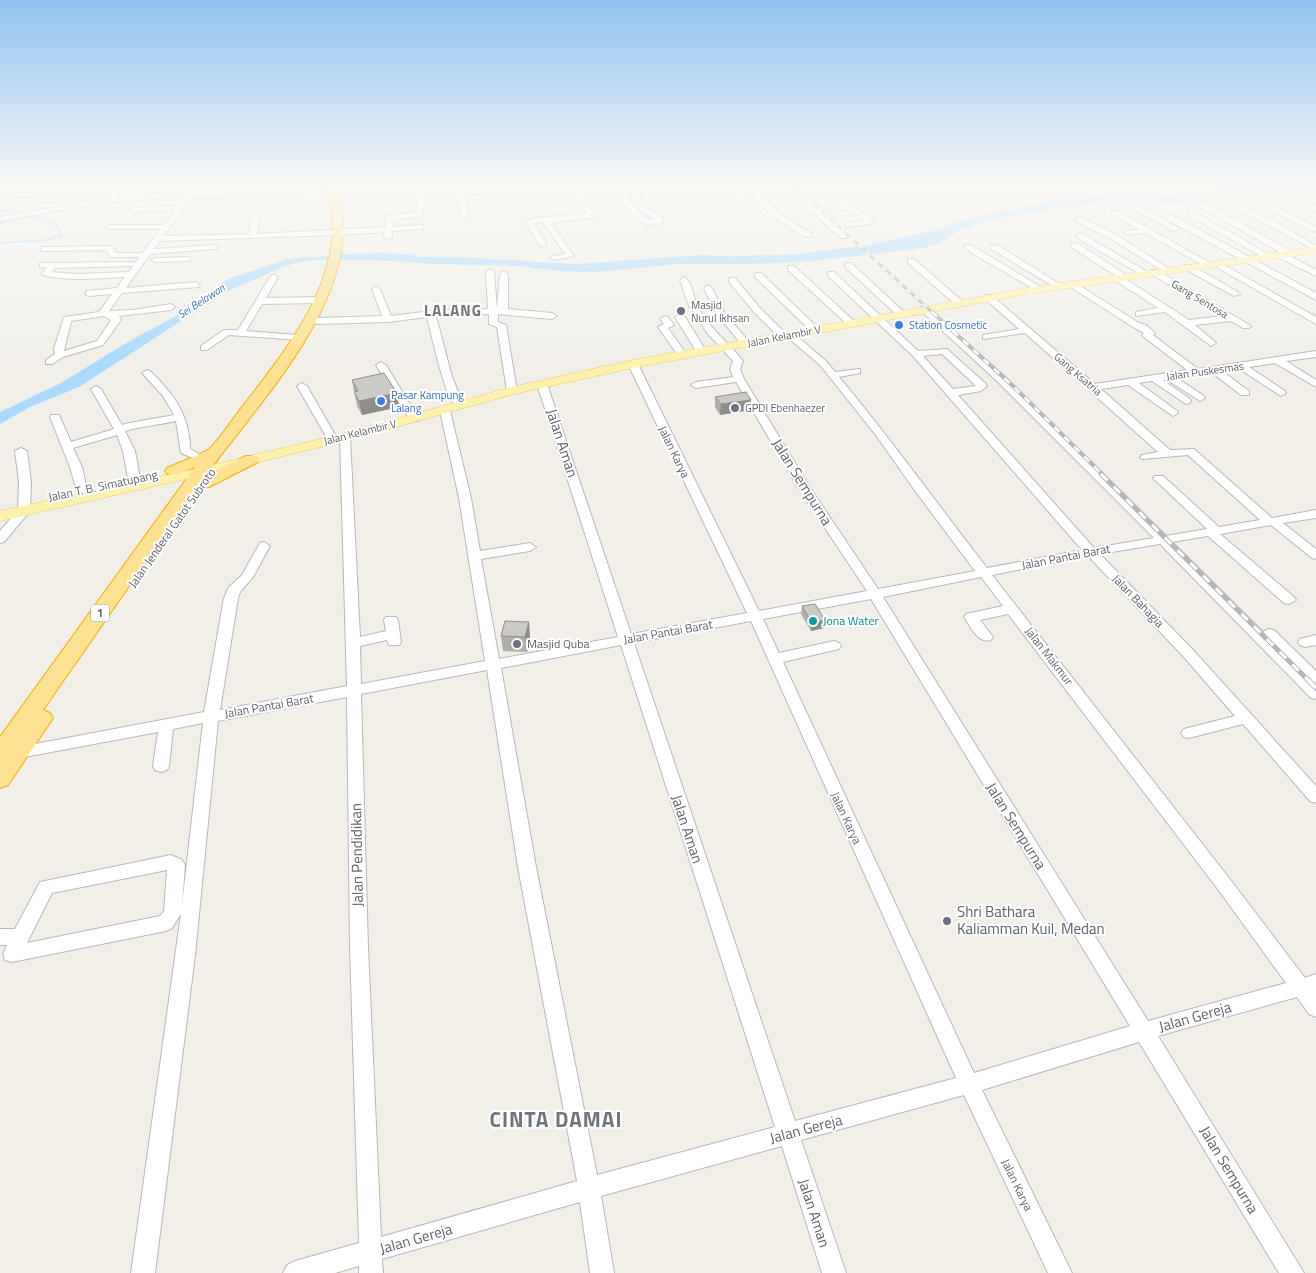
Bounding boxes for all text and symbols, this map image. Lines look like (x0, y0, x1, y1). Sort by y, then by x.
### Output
street label: Gang Sentosa (1168, 276, 1232, 323)
water label: Sei Belawan (174, 279, 228, 322)
place label: Masjid Nurul Ikhsan (691, 297, 749, 326)
district label: LALANG (424, 299, 482, 322)
marker: Masjid Nurul Ikhsan (675, 305, 687, 317)
place label: Station Cosmetic (909, 317, 987, 333)
marker: Station Cosmetic (893, 319, 905, 331)
street label: Jalan Kelambir V (746, 321, 823, 351)
street label: Gang Ksatria (1051, 349, 1106, 400)
street label: Jalan Puskesmas (1165, 358, 1245, 384)
place label: Pasar Kampung Lalang (391, 387, 464, 416)
marker: Pasar Kampung Lalang (375, 395, 387, 407)
place label: GPDI Ebenhaezer (745, 400, 825, 416)
marker: GPDI Ebenhaezer (729, 402, 741, 414)
street label: Jalan Aman (541, 405, 584, 480)
street label: Jalan Kelambir V (322, 415, 399, 449)
street label: Jalan Karya (654, 422, 695, 481)
street label: Jalan Sempurna (766, 434, 839, 530)
street label: Jalan Jenderal Gatot Subroto (123, 464, 220, 591)
street label: Jalan T. B. Simatupang (46, 465, 159, 506)
street label: Jalan Pantai Barat (1020, 538, 1113, 574)
street label: Jalan Bahagia (1108, 570, 1169, 632)
road number: 1 (91, 604, 109, 622)
place label: Jona Water (823, 611, 879, 630)
street label: Jalan Pantai Barat (622, 614, 715, 649)
marker: Jona Water (807, 615, 819, 627)
street label: Jalan Makmur (1020, 622, 1078, 689)
place label: Masjid Quba (527, 634, 590, 653)
marker: Masjid Quba (511, 638, 523, 650)
street label: Jalan Pantai Barat (223, 688, 316, 723)
street label: Jalan Sempurna (980, 778, 1053, 874)
street label: Jalan Karya (826, 788, 867, 847)
street label: Jalan Aman (666, 791, 709, 866)
street label: Jalan Pendidikan (344, 803, 369, 907)
place label: Shri Bathara Kaliamman Kuil, Medan (957, 900, 1105, 940)
marker: Shri Bathara Kaliamman Kuil, Medan (941, 915, 953, 927)
street label: Jalan Gereja (1156, 995, 1234, 1038)
district label: CINTA DAMAI (490, 1103, 623, 1135)
street label: Jalan Gereja (767, 1108, 845, 1149)
street label: Jalan Sempurna (1194, 1121, 1265, 1219)
street label: Jalan Karya (997, 1155, 1038, 1214)
street label: Jalan Aman (793, 1175, 836, 1250)
street label: Jalan Gereja (377, 1217, 455, 1260)

